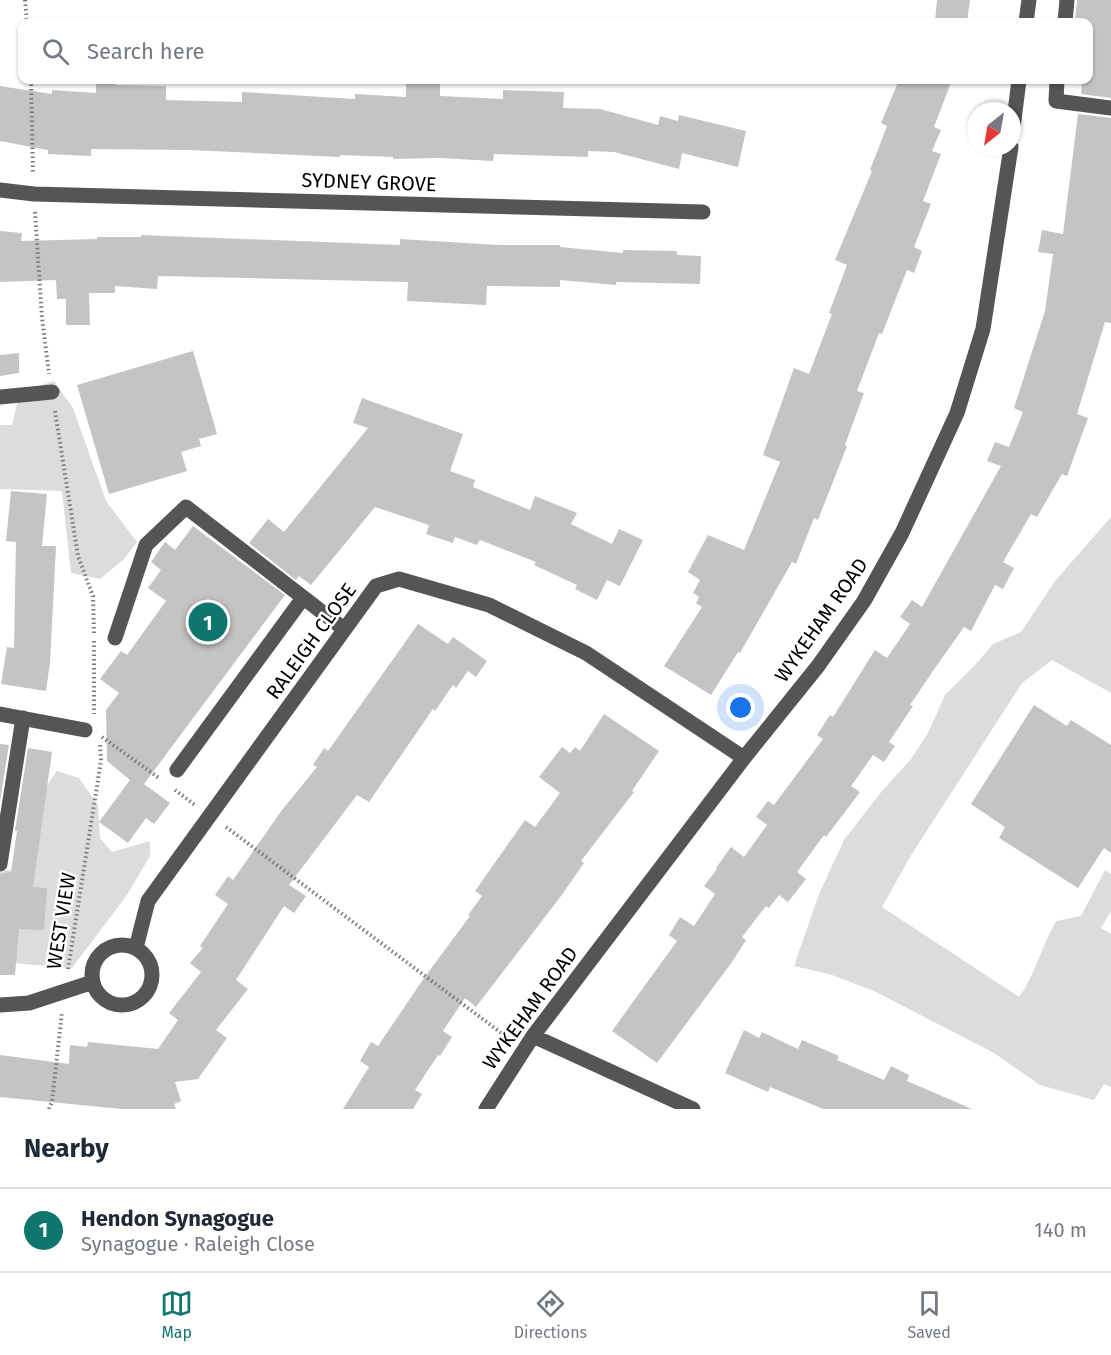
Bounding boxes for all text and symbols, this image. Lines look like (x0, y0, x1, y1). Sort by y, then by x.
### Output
search box (18, 18, 1093, 84)
icon: search (39, 35, 72, 68)
text: Search here (87, 38, 205, 65)
north arrow (967, 102, 1021, 156)
street label: SYDNEY GROVE (301, 168, 437, 196)
street label: WYKEHAM ROAD (769, 553, 873, 687)
street label: RALEIGH CLOSE (261, 578, 361, 704)
pin: 1 (188, 600, 228, 644)
your location (726, 693, 755, 722)
street label: WEST VIEW (42, 871, 81, 971)
street label: WYKEHAM ROAD (477, 942, 583, 1074)
text: Nearby (24, 1133, 109, 1164)
text: Hendon Synagogue (81, 1205, 274, 1232)
text: 1 (39, 1218, 48, 1242)
text: 140 m (1034, 1218, 1087, 1242)
text: Synagogue · Raleigh Close (81, 1232, 315, 1256)
tab: Map (160, 1287, 193, 1342)
tab: Directions (514, 1287, 587, 1342)
tab: Saved (907, 1287, 951, 1342)

